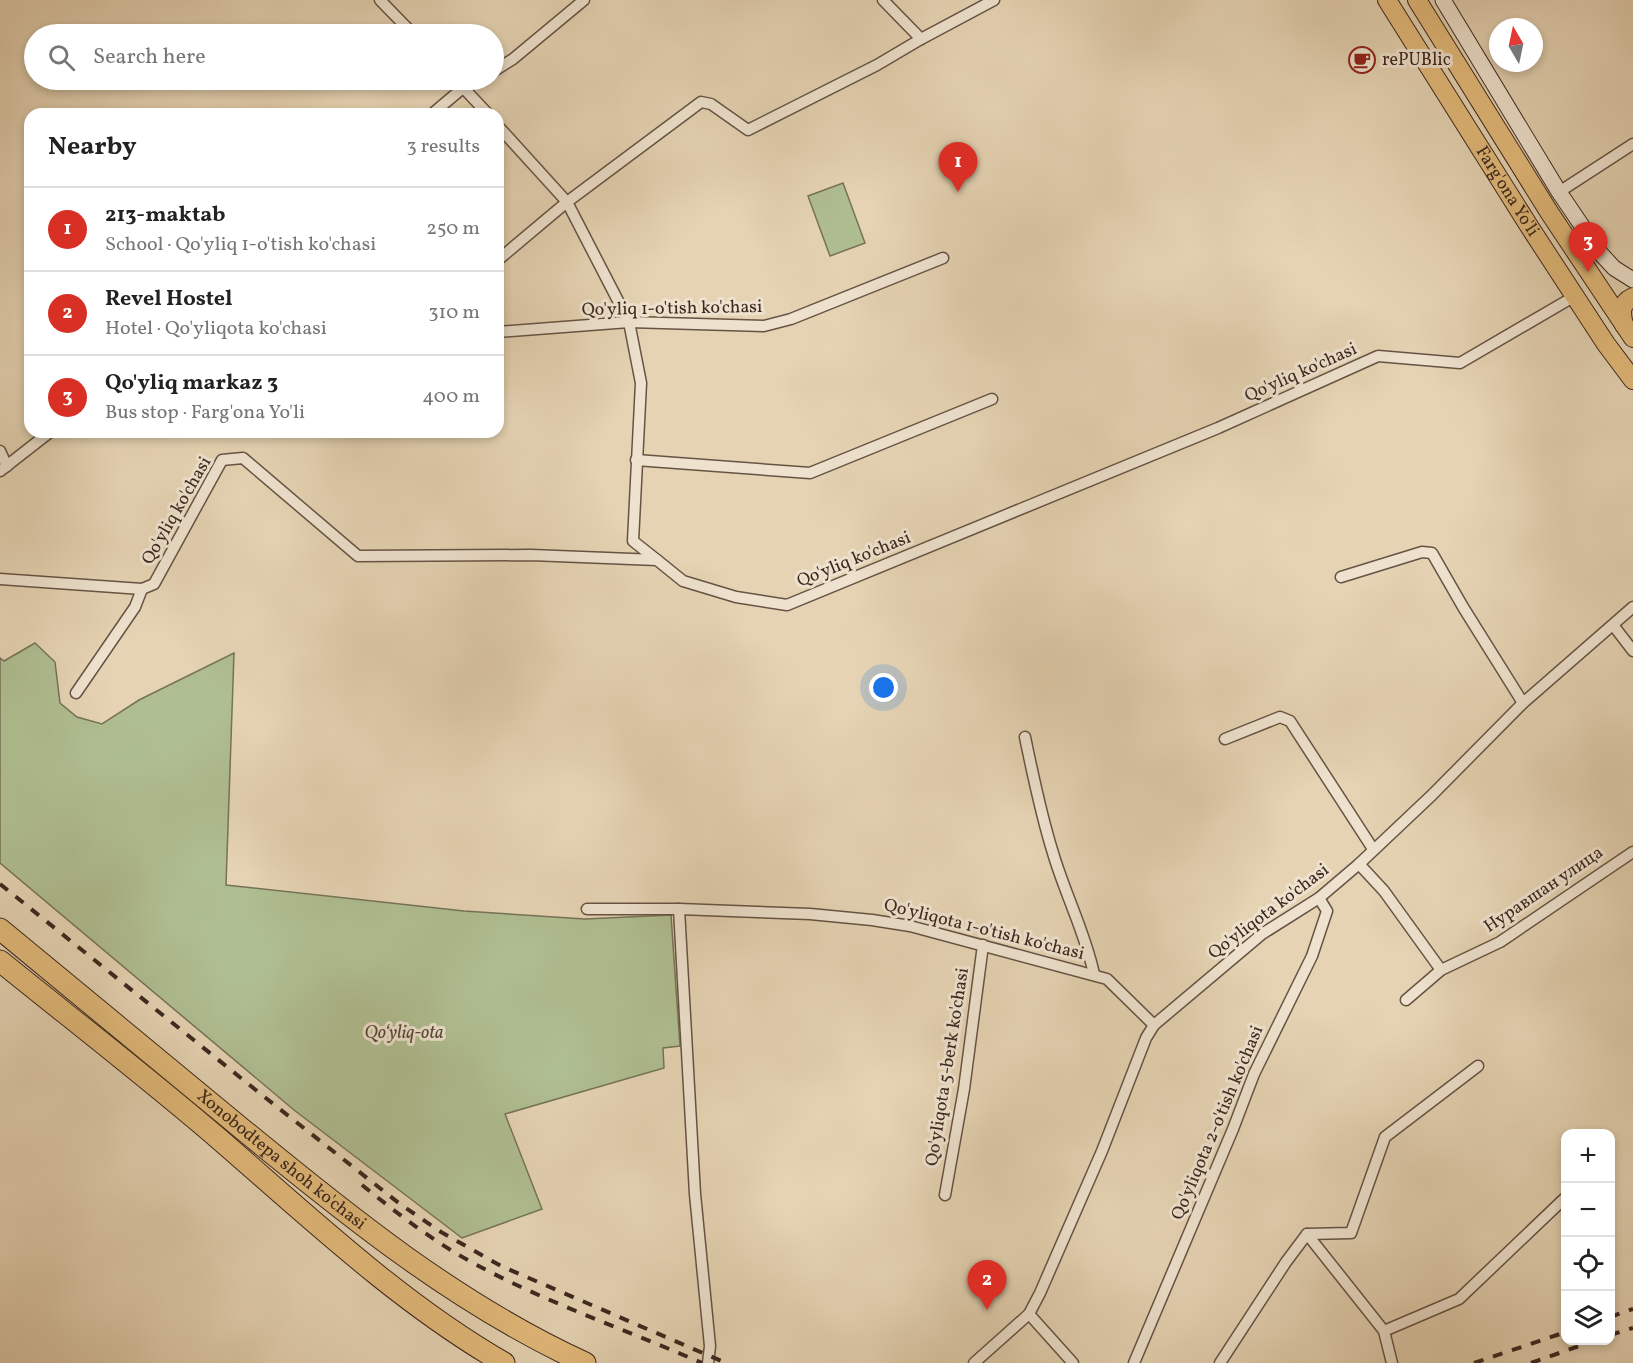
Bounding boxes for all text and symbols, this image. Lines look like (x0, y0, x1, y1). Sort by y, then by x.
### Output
north arrow (1489, 18, 1543, 72)
search box (24, 24, 504, 90)
icon: search (45, 41, 78, 74)
text: Search here (93, 42, 206, 73)
cafe icon: rePUBlic (1347, 45, 1377, 75)
place label: rePUBlic (1382, 48, 1451, 73)
text: Nearby (48, 129, 137, 165)
text: 3 results (406, 133, 480, 161)
street label: Farg'ona Yo'li (1469, 141, 1545, 242)
pin: 1 (938, 142, 978, 192)
text: 213-maktab (105, 200, 225, 231)
text: 1 (63, 215, 72, 243)
text: 250 m (426, 215, 480, 243)
pin: 3 (1568, 222, 1608, 272)
text: School · Qo'yliq 1-o'tish ko'chasi (105, 231, 376, 259)
text: Revel Hostel (105, 284, 233, 315)
street label: Qo'yliq 1-o'tish ko'chasi (581, 295, 763, 323)
text: 2 (62, 299, 73, 327)
text: 310 m (428, 299, 480, 327)
text: Hotel · Qo'yliqota ko'chasi (105, 315, 327, 343)
street label: Qo'yliq ko'chasi (1241, 337, 1361, 409)
text: Qo'yliq markaz 3 (105, 368, 278, 399)
text: 3 (62, 383, 73, 411)
text: 400 m (422, 383, 480, 411)
text: Bus stop · Farg'ona Yo'li (105, 399, 305, 427)
street label: Qo'yliq ko'chasi (136, 452, 218, 570)
street label: Qo'yliq ko'chasi (793, 526, 915, 594)
your location (869, 673, 898, 702)
street label: Нуравшан улица (1479, 841, 1609, 939)
street label: Qo'yliqota ko'chasi (1203, 858, 1335, 966)
street label: Qo'yliqota 1-o'tish ko'chasi (881, 893, 1087, 967)
street label: Qo'yliqota 5-berk ko'chasi (920, 966, 976, 1168)
park label: Qo‘yliq-ota (364, 1021, 444, 1046)
street label: Qo'yliqota 2-o'tish ko'chasi (1166, 1022, 1270, 1224)
street label: Xonobodtepa shoh ko'chasi (191, 1084, 372, 1236)
map controls (1561, 1129, 1615, 1345)
button: + (1561, 1129, 1615, 1183)
button: − (1561, 1183, 1615, 1237)
button: locate (1561, 1237, 1615, 1291)
pin: 2 (968, 1260, 1006, 1310)
button: layers (1561, 1291, 1615, 1345)

